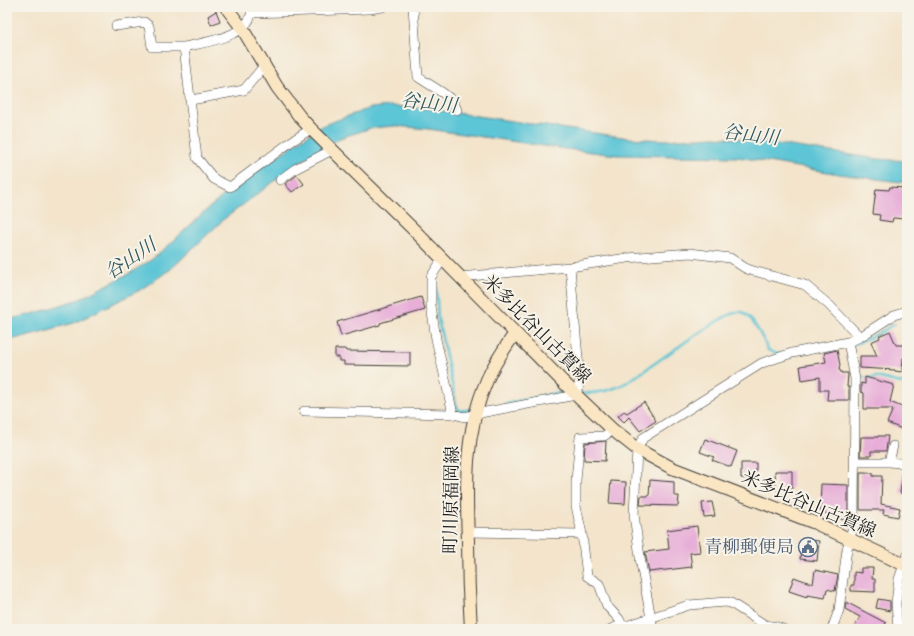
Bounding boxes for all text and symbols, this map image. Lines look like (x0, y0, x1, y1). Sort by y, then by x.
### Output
water label: 谷山川 (399, 87, 461, 118)
water label: 谷山川 (721, 119, 783, 151)
water label: 谷山川 (100, 231, 163, 285)
street label: 米多比谷山古賀線 (478, 270, 596, 388)
street label: 町川原福岡線 (438, 446, 463, 554)
street label: 米多比谷山古賀線 (738, 465, 880, 542)
place label: 青柳郵便局 (704, 535, 794, 558)
public building icon: 青柳郵便局 (797, 536, 819, 558)

